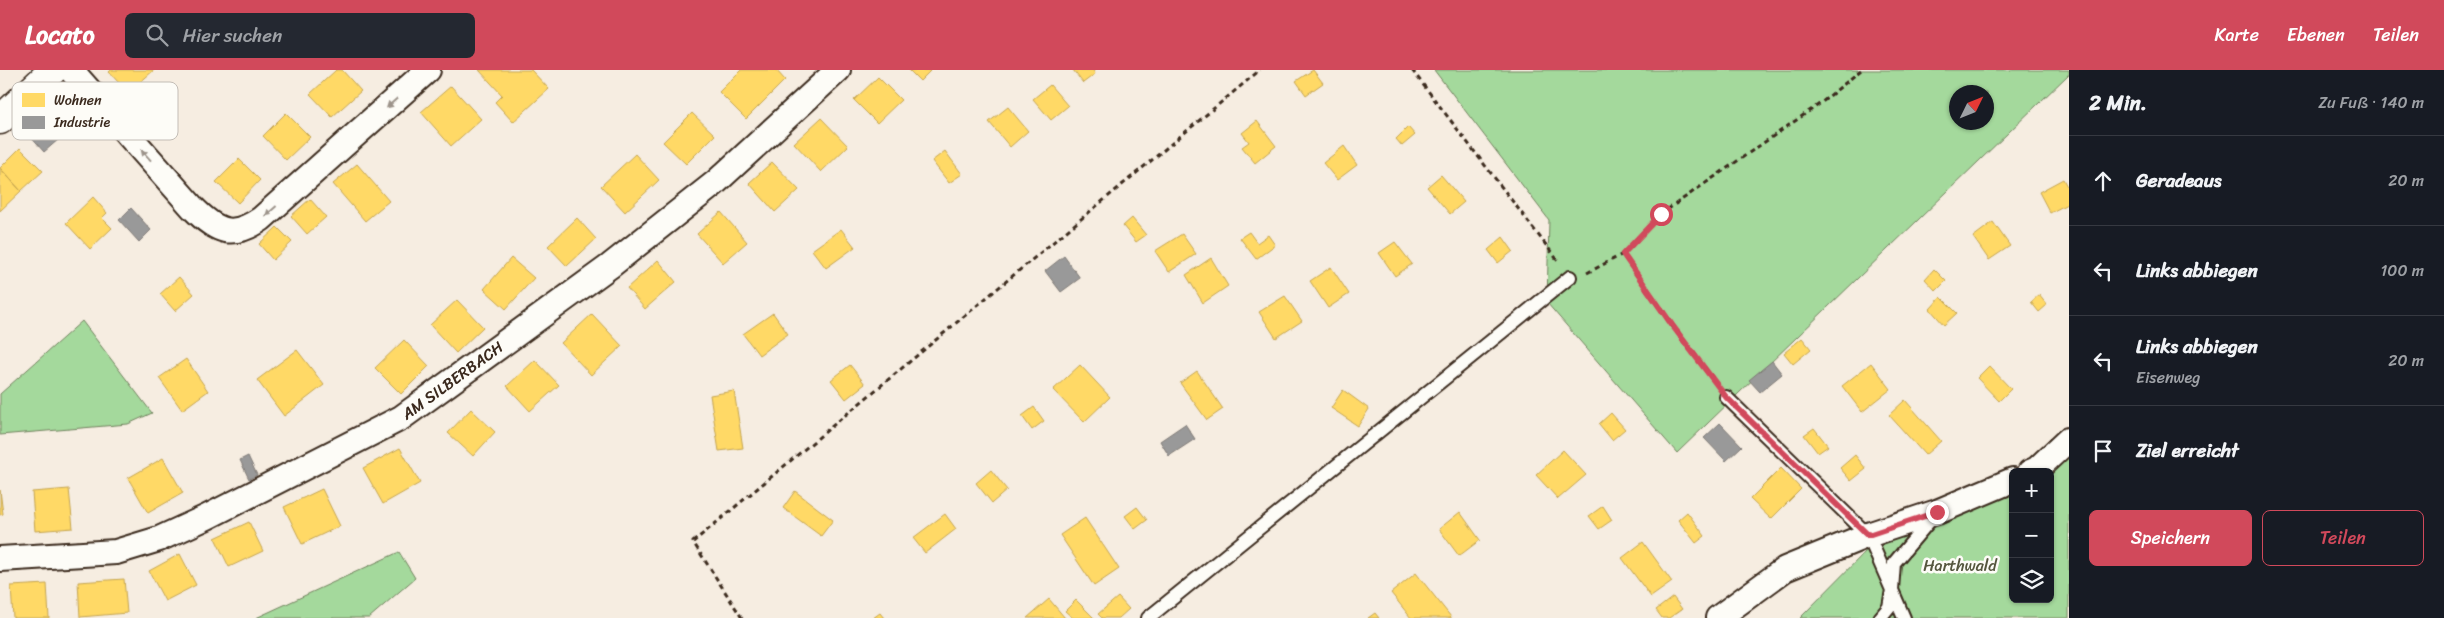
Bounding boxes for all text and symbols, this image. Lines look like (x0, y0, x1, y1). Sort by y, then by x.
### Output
search box (125, 13, 475, 58)
text: Locato (25, 14, 95, 56)
text: Hier suchen (183, 19, 282, 52)
text: Karte (2215, 19, 2259, 51)
text: Ebenen (2287, 19, 2345, 51)
text: Teilen (2373, 19, 2419, 51)
icon: search (143, 21, 171, 49)
legend (12, 82, 178, 140)
text: 2 Min. (2089, 84, 2147, 122)
north arrow (1949, 85, 1994, 130)
text: Wohnen (54, 88, 102, 113)
text: Zu Fuß · 140 m (2318, 88, 2424, 117)
one-way arrow (385, 97, 398, 108)
text: Industrie (53, 110, 110, 135)
one-way arrow (140, 150, 152, 162)
text: Geradeaus (2136, 164, 2222, 197)
text: 20 m (2388, 166, 2424, 195)
icon: ahead (2089, 167, 2117, 195)
route start (1650, 203, 1673, 226)
one-way arrow (265, 205, 277, 217)
text: Links abbiegen (2136, 254, 2258, 287)
text: 100 m (2380, 256, 2424, 285)
icon: left (2089, 257, 2117, 285)
text: Links abbiegen (2136, 330, 2258, 363)
street label: AM SILBERBACH (394, 333, 510, 428)
text: 20 m (2388, 346, 2424, 375)
icon: left (2089, 347, 2117, 375)
text: Eisenweg (2136, 363, 2200, 392)
text: Ziel erreicht (2136, 434, 2239, 467)
icon: arrive (2089, 437, 2117, 465)
map controls (2009, 468, 2054, 603)
button: + (2009, 468, 2054, 513)
route end (1926, 501, 1949, 524)
button: Speichern (2089, 510, 2252, 566)
button: Teilen (2262, 510, 2424, 566)
button: − (2009, 513, 2054, 558)
park label: Harthwald (1923, 551, 1998, 580)
button: layers (2009, 558, 2054, 603)

